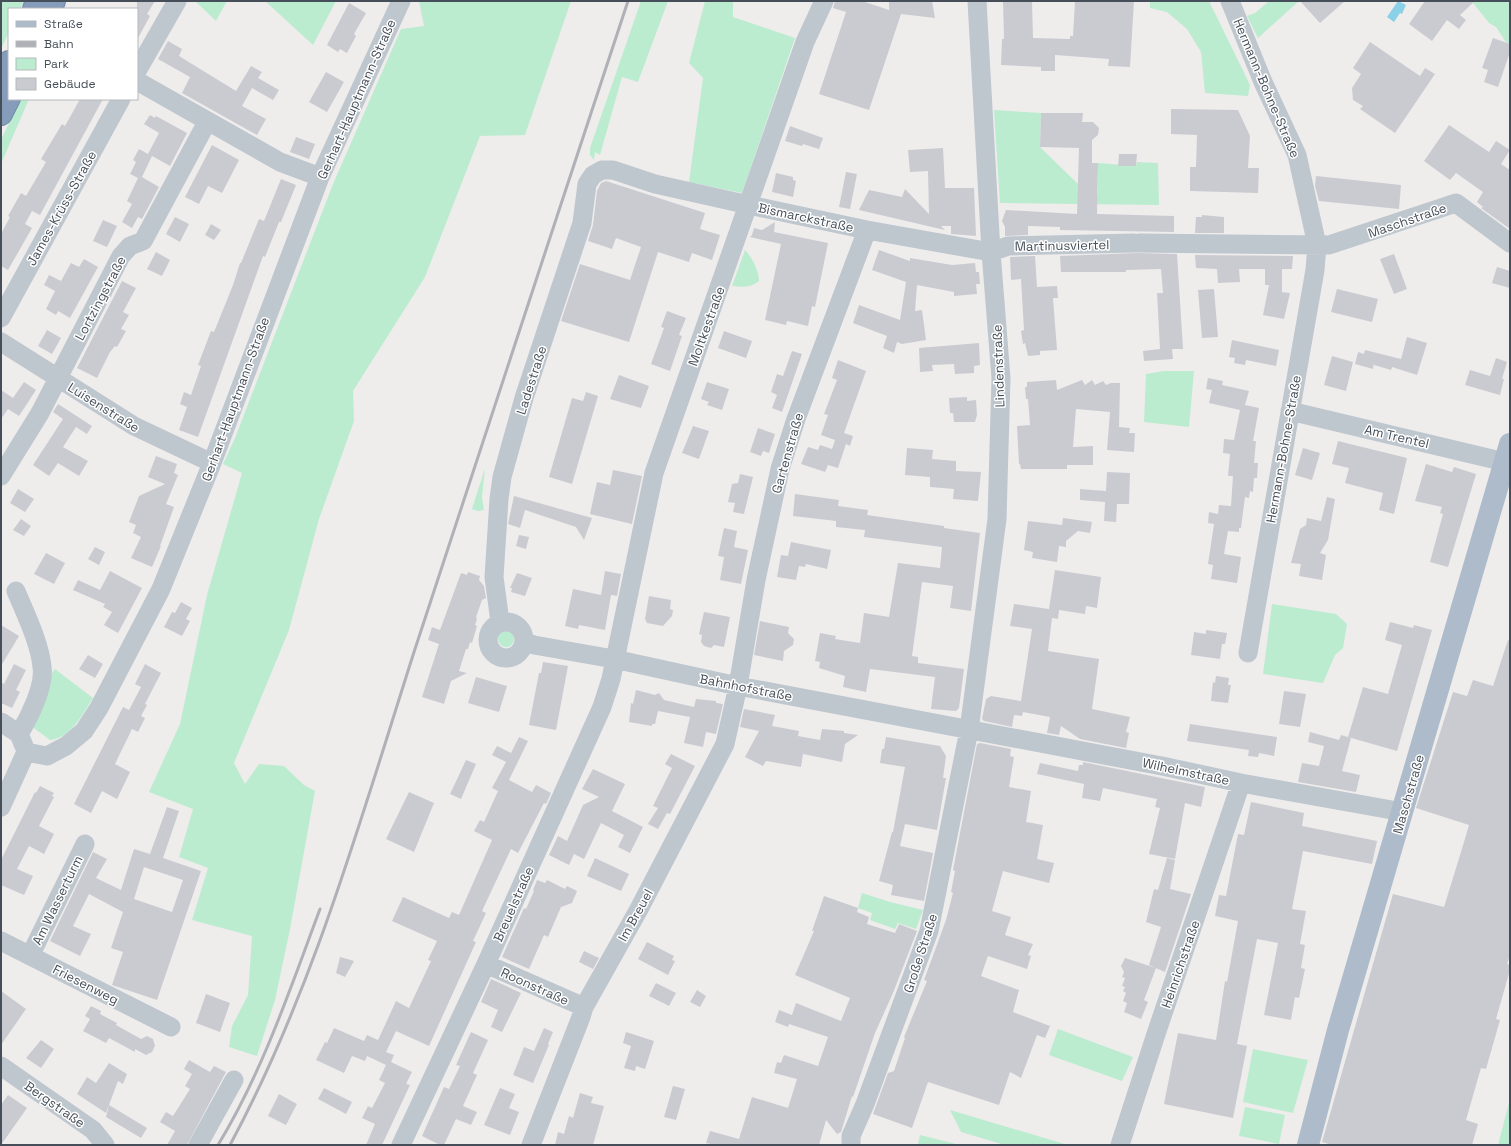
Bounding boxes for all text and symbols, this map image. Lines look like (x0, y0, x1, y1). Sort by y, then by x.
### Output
legend (8, 8, 138, 100)
text: Straße (44, 16, 83, 32)
street label: Gerhart-Hauptmann-Straße (313, 16, 400, 182)
street label: Hermann-Bohne-Straße (1229, 16, 1304, 160)
text: Bahn (44, 36, 74, 52)
text: Park (44, 56, 69, 72)
text: Gebäude (44, 76, 96, 92)
street label: James-Krüss-Straße (23, 148, 100, 269)
street label: Bismarckstraße (757, 199, 855, 236)
street label: Maschstraße (1366, 199, 1449, 242)
street label: Martinusviertel (1015, 236, 1109, 255)
street label: Lortzingstraße (71, 253, 130, 343)
street label: Moltkestraße (684, 284, 729, 368)
street label: Gerhart-Hauptmann-Straße (198, 315, 273, 484)
street label: Lindenstraße (989, 324, 1008, 408)
street label: Ladestraße (512, 344, 551, 417)
street label: Hermann-Bohne-Straße (1262, 374, 1305, 524)
street label: Luisenstraße (65, 379, 143, 436)
street label: Gartenstraße (768, 411, 807, 495)
street label: Am Trentel (1363, 421, 1431, 452)
street label: Bahnhofstraße (698, 670, 794, 705)
street label: Maschstraße (1389, 752, 1428, 836)
street label: Wilhelmstraße (1141, 754, 1231, 789)
street label: Am Wasserturm (28, 853, 86, 948)
street label: Breuelstraße (489, 864, 538, 944)
street label: Im Breuel (614, 886, 657, 945)
street label: Große Straße (900, 911, 941, 995)
street label: Heinrichstraße (1157, 918, 1203, 1010)
street label: Friesenweg (50, 961, 122, 1008)
street label: Roonstraße (498, 964, 572, 1009)
street label: Bergstraße (21, 1077, 88, 1131)

